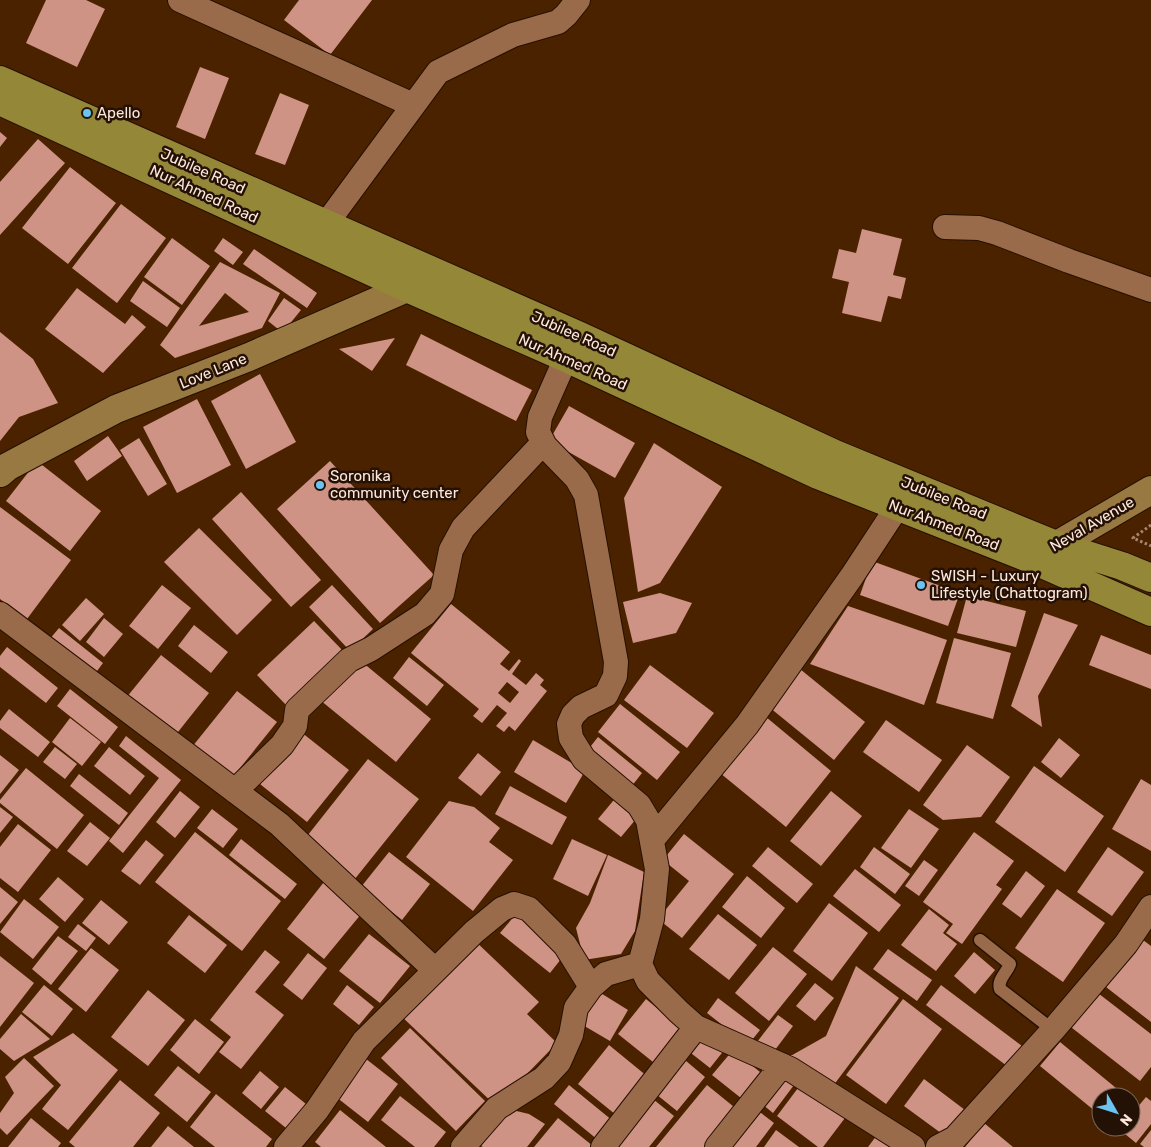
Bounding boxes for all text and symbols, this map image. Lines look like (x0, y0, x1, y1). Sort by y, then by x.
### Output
place label: Apello (97, 104, 140, 122)
marker: Apello (81, 107, 93, 119)
street label: Jubilee Road (158, 144, 248, 198)
street label: Nur Ahmed Road (147, 161, 261, 227)
street label: Jubilee Road (529, 307, 619, 361)
street label: Nur Ahmed Road (516, 330, 630, 394)
street label: Love Lane (177, 349, 249, 393)
place label: Soronika community center (330, 467, 459, 502)
street label: Jubilee Road (899, 473, 989, 523)
marker: Soronika community center (314, 479, 326, 491)
street label: Neval Avenue (1047, 493, 1137, 555)
street label: Nur Ahmed Road (886, 496, 1002, 554)
place label: SWISH - Luxury Lifestyle (Chattogram) (931, 567, 1088, 602)
marker: SWISH - Luxury Lifestyle (Chattogram) (915, 579, 927, 591)
north arrow (1091, 1087, 1141, 1137)
text: N (1116, 1111, 1135, 1129)

